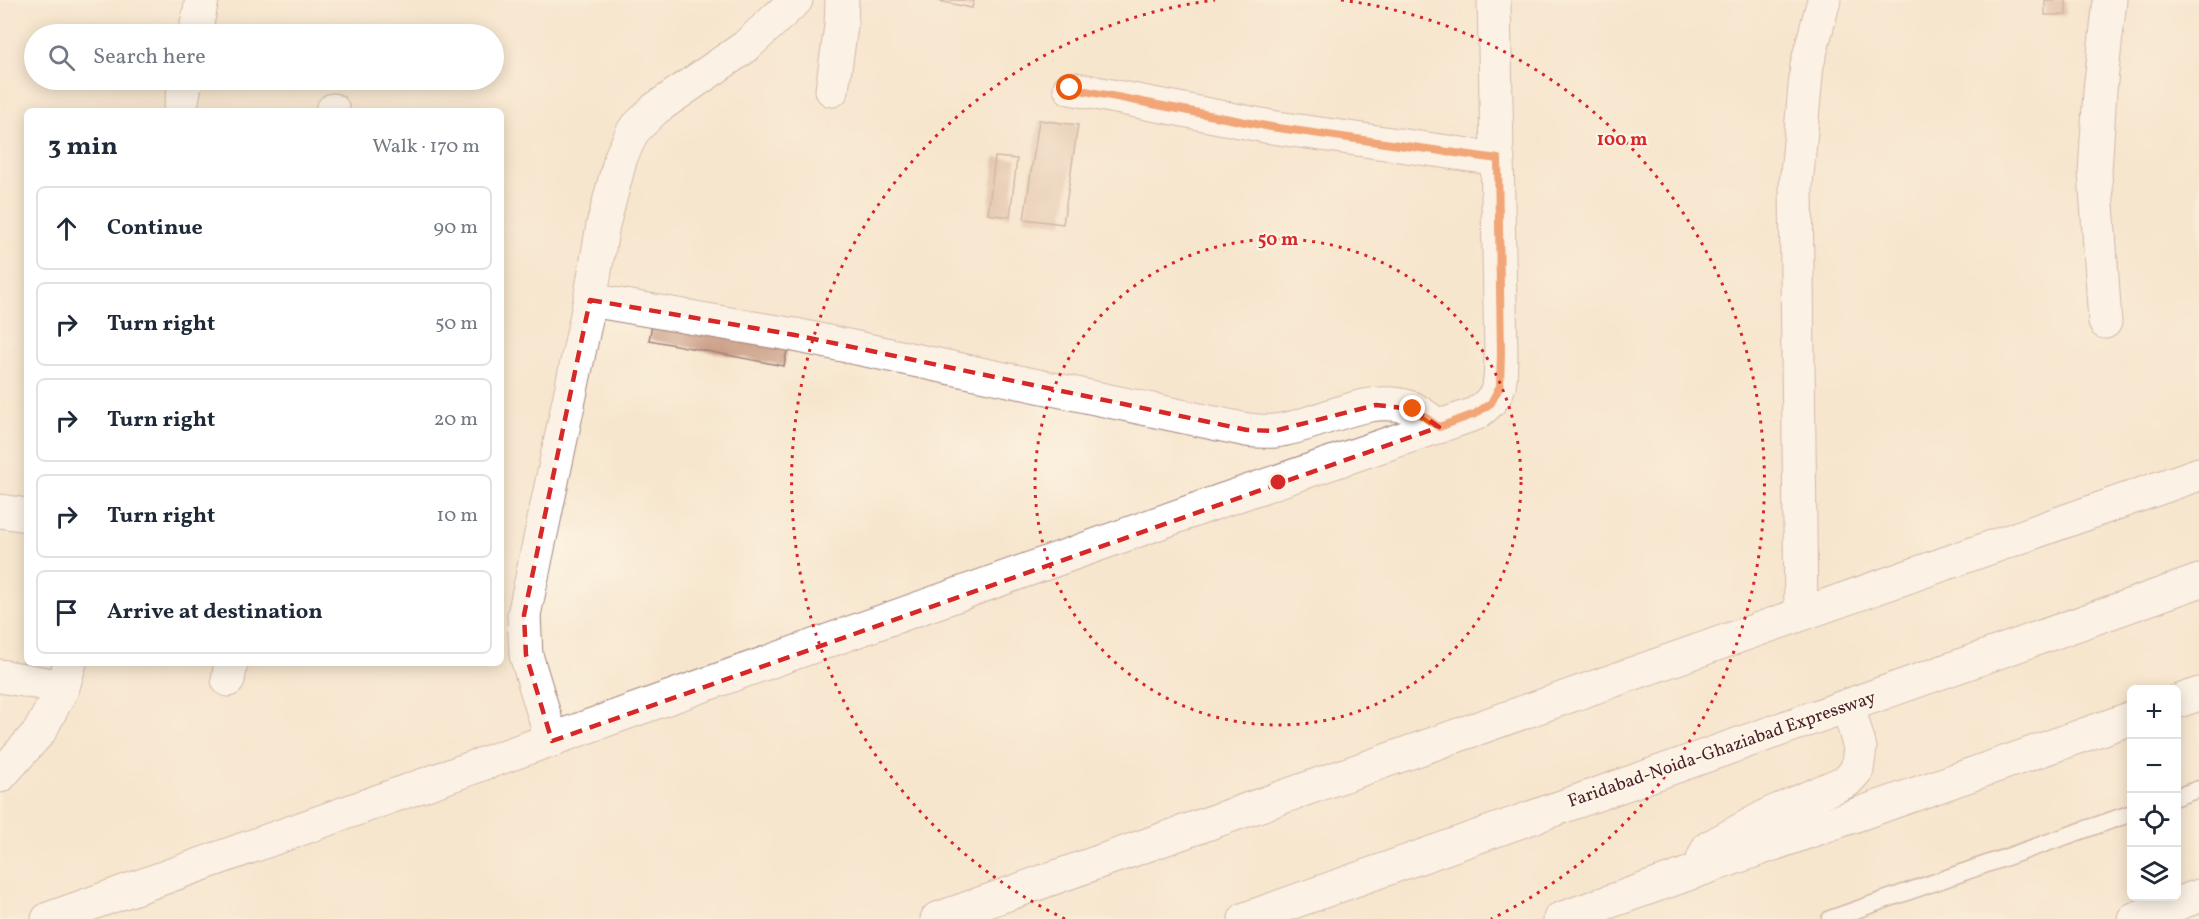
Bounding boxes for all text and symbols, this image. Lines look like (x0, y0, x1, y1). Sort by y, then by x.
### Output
search box (24, 24, 504, 90)
icon: search (45, 41, 78, 74)
text: Search here (93, 42, 206, 73)
route start (1056, 74, 1082, 100)
text: 100 m (1597, 128, 1647, 153)
text: 3 min (48, 129, 118, 165)
text: Walk · 170 m (372, 133, 480, 161)
icon: ahead (50, 212, 83, 245)
text: Continue (107, 213, 203, 244)
text: 90 m (434, 214, 478, 242)
text: 50 m (1258, 228, 1298, 253)
icon: right (50, 308, 83, 341)
text: Turn right (107, 309, 215, 340)
text: 50 m (435, 310, 478, 338)
route end (1399, 395, 1425, 421)
icon: right (50, 404, 83, 437)
text: Turn right (107, 405, 215, 436)
text: 20 m (434, 406, 478, 434)
centre of rings (1268, 472, 1288, 492)
icon: right (50, 500, 83, 533)
text: Turn right (107, 501, 215, 532)
text: 10 m (437, 502, 478, 530)
icon: arrive (50, 596, 83, 629)
text: Arrive at destination (107, 597, 323, 628)
street label: Faridabad-Noida-Ghaziabad Expressway (1565, 685, 1880, 815)
map controls (2127, 685, 2181, 901)
button: + (2127, 685, 2181, 739)
button: − (2127, 739, 2181, 793)
button: locate (2127, 793, 2181, 847)
button: layers (2127, 847, 2181, 901)

